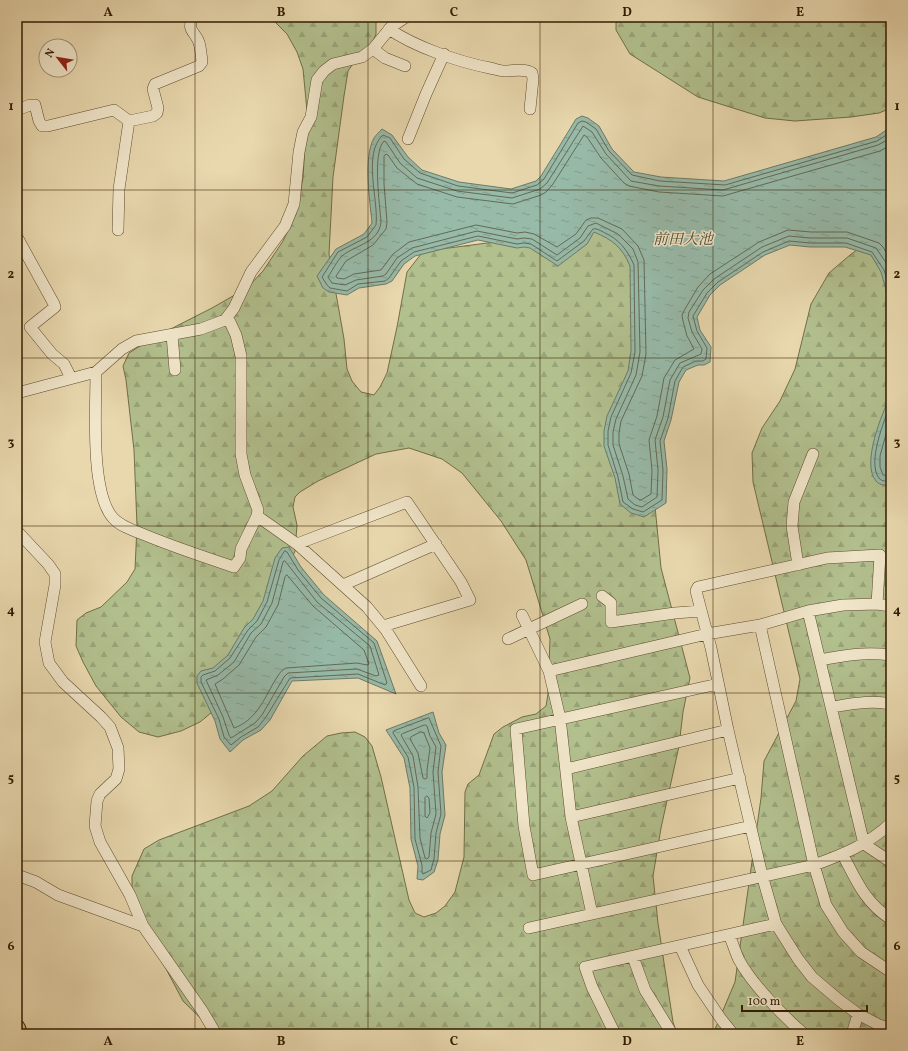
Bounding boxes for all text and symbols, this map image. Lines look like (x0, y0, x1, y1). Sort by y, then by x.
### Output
text: A (103, 4, 113, 22)
text: B (277, 4, 286, 22)
text: C (450, 4, 458, 22)
text: D (622, 4, 632, 22)
text: E (796, 4, 804, 22)
north arrow (38, 38, 78, 78)
text: N (42, 46, 59, 61)
text: 1 (8, 98, 14, 116)
text: 1 (894, 98, 900, 116)
water label: 前田大池 (653, 230, 715, 251)
text: 2 (8, 266, 15, 284)
text: 2 (894, 266, 901, 284)
text: 3 (8, 434, 15, 452)
text: 3 (894, 434, 901, 452)
text: 4 (7, 602, 15, 620)
text: 4 (893, 602, 901, 620)
text: 5 (8, 770, 14, 788)
text: 5 (894, 770, 900, 788)
text: 6 (7, 938, 15, 956)
text: 6 (893, 938, 901, 956)
scale bar (742, 987, 867, 1013)
text: 100 m (748, 994, 781, 1010)
text: A (103, 1033, 113, 1051)
text: B (277, 1033, 286, 1051)
text: C (450, 1033, 458, 1051)
text: D (622, 1033, 632, 1051)
text: E (796, 1033, 804, 1051)

